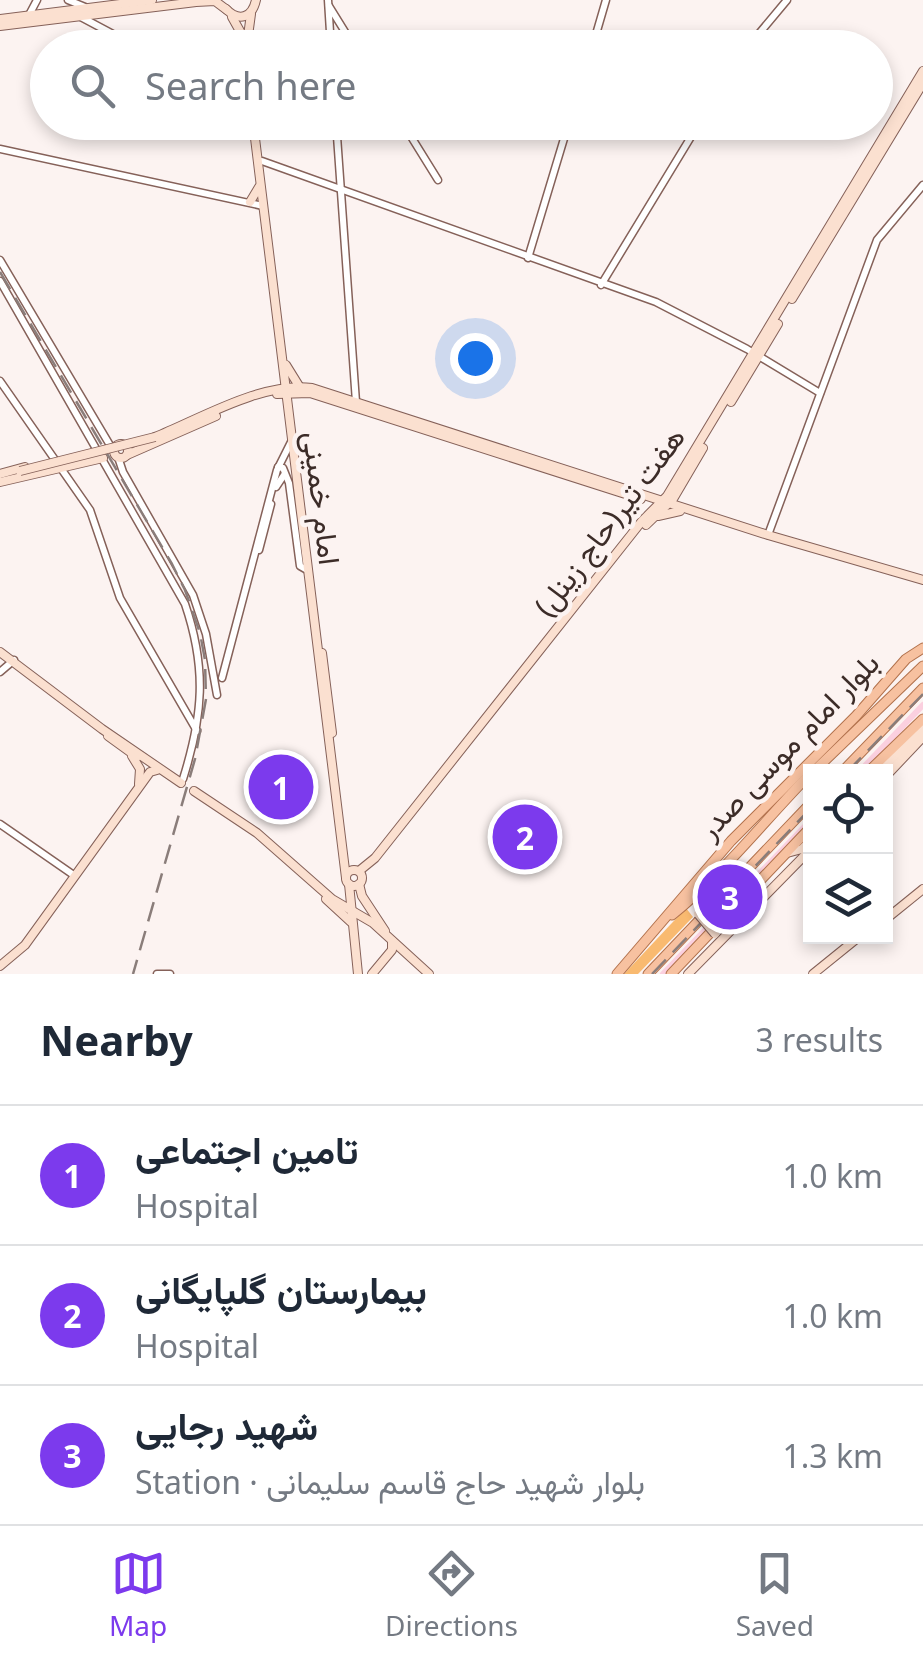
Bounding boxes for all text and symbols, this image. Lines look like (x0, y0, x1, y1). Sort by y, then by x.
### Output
search box (30, 30, 893, 140)
icon: search (65, 58, 120, 113)
text: Search here (145, 59, 356, 111)
your location (450, 333, 501, 384)
street label: هفت تیر(حاج زینل) (524, 418, 695, 625)
street label: امام خمینی (294, 429, 351, 567)
street label: بلوار امام موسی صدر (687, 643, 888, 848)
pin: 1 (248, 750, 314, 824)
map controls (803, 764, 893, 944)
button: locate (803, 764, 893, 854)
pin: 2 (492, 800, 558, 874)
button: layers (803, 854, 893, 944)
pin: 3 (698, 860, 762, 934)
text: Nearby (40, 1011, 193, 1068)
text: 3 results (756, 1018, 883, 1061)
text: تامین اجتماعی (135, 1123, 359, 1175)
text: 1 (63, 1154, 82, 1197)
text: 1.0 km (782, 1154, 883, 1197)
text: Hospital (135, 1184, 259, 1227)
text: بیمارستان گلپایگانی (135, 1263, 427, 1315)
text: 2 (63, 1294, 82, 1337)
text: 1.0 km (782, 1294, 883, 1337)
text: Hospital (135, 1324, 259, 1367)
text: شهید رجایی (135, 1399, 318, 1451)
text: 3 (63, 1434, 82, 1477)
text: 1.3 km (782, 1434, 883, 1477)
text: Station · بلوار شهید حاج قاسم سلیمانی (135, 1460, 645, 1503)
tab: Map (109, 1546, 167, 1644)
tab: Directions (385, 1546, 518, 1644)
tab: Saved (736, 1546, 814, 1644)

